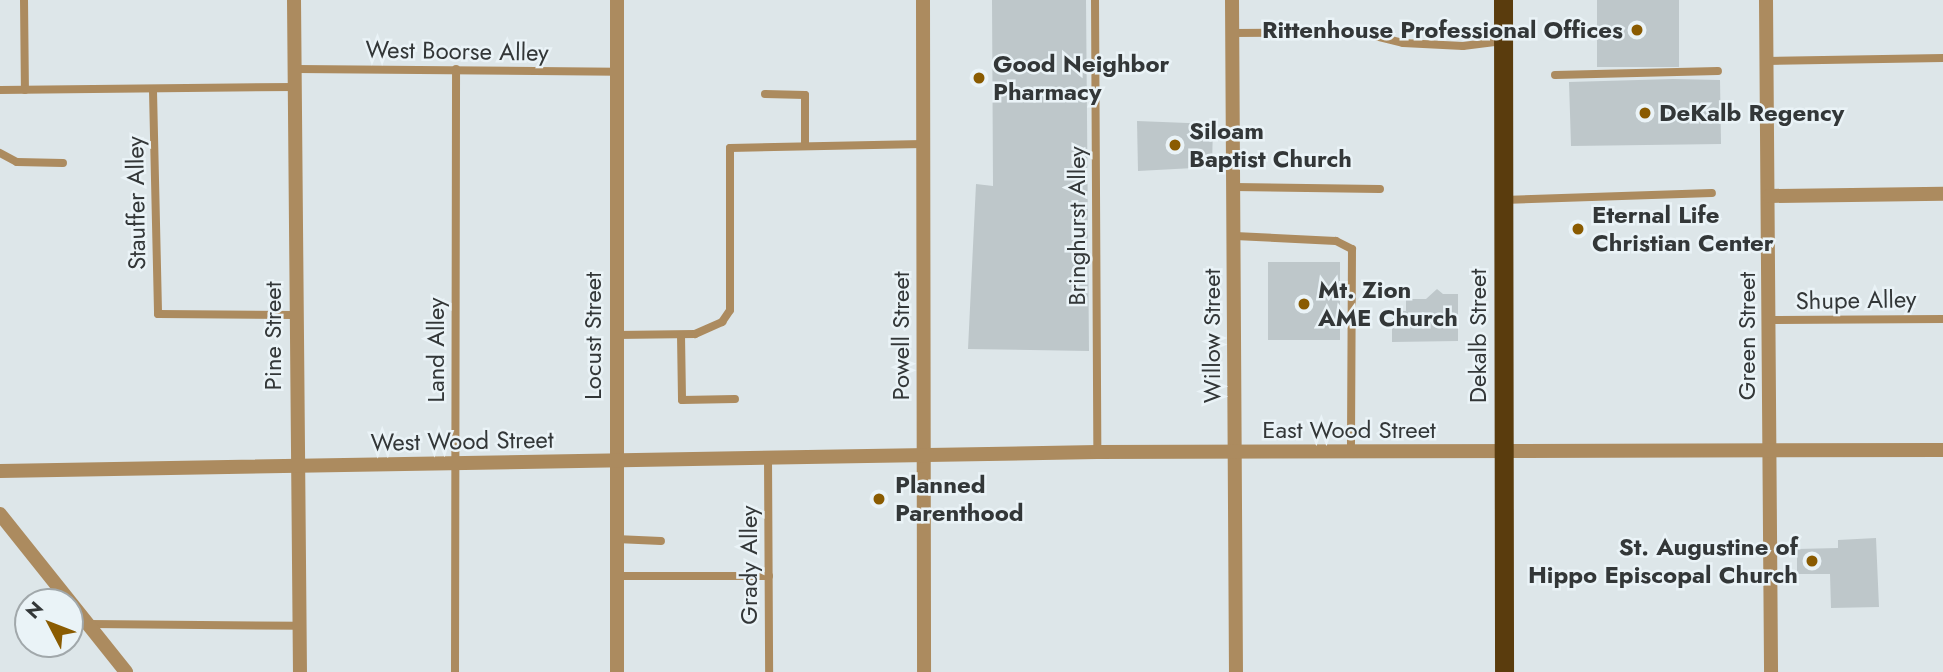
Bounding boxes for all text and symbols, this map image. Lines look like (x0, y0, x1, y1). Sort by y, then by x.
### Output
place label: Rittenhouse Professional Offices (1262, 16, 1623, 44)
marker: Rittenhouse Professional Offices (1629, 22, 1645, 38)
street label: West Boorse Alley (365, 35, 549, 67)
place label: Good Neighbor Pharmacy (993, 50, 1169, 106)
marker: Good Neighbor Pharmacy (971, 70, 987, 86)
place label: DeKalb Regency (1659, 99, 1844, 127)
marker: DeKalb Regency (1637, 105, 1653, 121)
place label: Siloam Baptist Church (1189, 117, 1352, 173)
street label: Stauffer Alley (120, 136, 152, 270)
marker: Siloam Baptist Church (1167, 137, 1183, 153)
street label: Bringhurst Alley (1063, 146, 1091, 306)
place label: Eternal Life Christian Center (1592, 201, 1774, 257)
marker: Eternal Life Christian Center (1570, 221, 1586, 237)
street label: Willow Street (1198, 269, 1226, 403)
street label: Dekalb Street (1464, 269, 1492, 403)
street label: Locust Street (579, 272, 607, 400)
street label: Powell Street (887, 272, 915, 400)
street label: Green Street (1733, 272, 1761, 400)
place label: Mt. Zion AME Church (1318, 276, 1458, 332)
street label: Pine Street (259, 282, 287, 390)
street label: Shupe Alley (1795, 285, 1917, 315)
marker: Mt. Zion AME Church (1296, 296, 1312, 312)
street label: Land Alley (422, 297, 450, 403)
street label: East Wood Street (1262, 416, 1436, 444)
street label: West Wood Street (370, 425, 554, 457)
place label: Planned Parenthood (895, 471, 1024, 527)
marker: Planned Parenthood (869, 489, 889, 509)
street label: Grady Alley (735, 505, 763, 625)
place label: St. Augustine of Hippo Episcopal Church (1528, 533, 1798, 589)
marker: St. Augustine of Hippo Episcopal Church (1804, 553, 1820, 569)
north arrow (14, 588, 84, 658)
text: N (19, 595, 50, 625)

